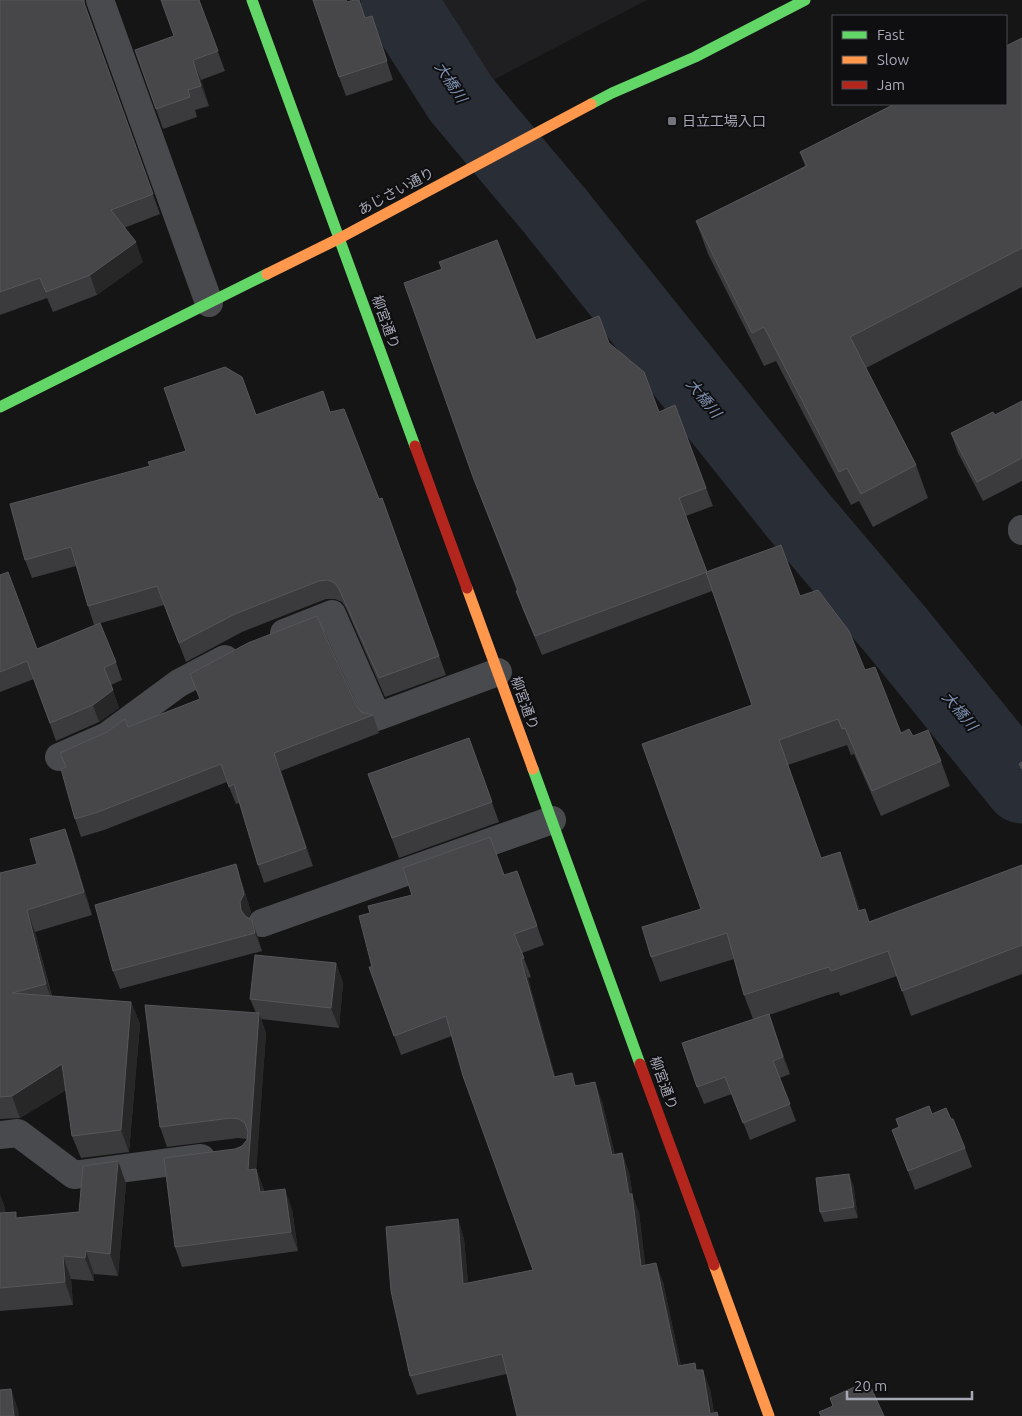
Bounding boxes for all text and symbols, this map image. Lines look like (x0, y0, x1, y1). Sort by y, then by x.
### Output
legend (832, 15, 1007, 105)
text: Fast (877, 26, 905, 43)
text: Slow (877, 51, 910, 68)
water label: 大橋川 (432, 58, 471, 107)
text: Jam (877, 76, 905, 93)
place label: 日立工場入口 (682, 113, 766, 129)
marker: 日立工場入口 (666, 115, 678, 127)
street label: あじさい通り (355, 164, 437, 218)
street label: 柳宮通り (369, 293, 403, 351)
water label: 大橋川 (683, 375, 726, 422)
street label: 柳宮通り (508, 674, 542, 732)
water label: 大橋川 (939, 688, 982, 735)
street label: 柳宮通り (647, 1054, 681, 1112)
scale bar (847, 1368, 972, 1400)
text: 20 m (854, 1377, 887, 1394)

